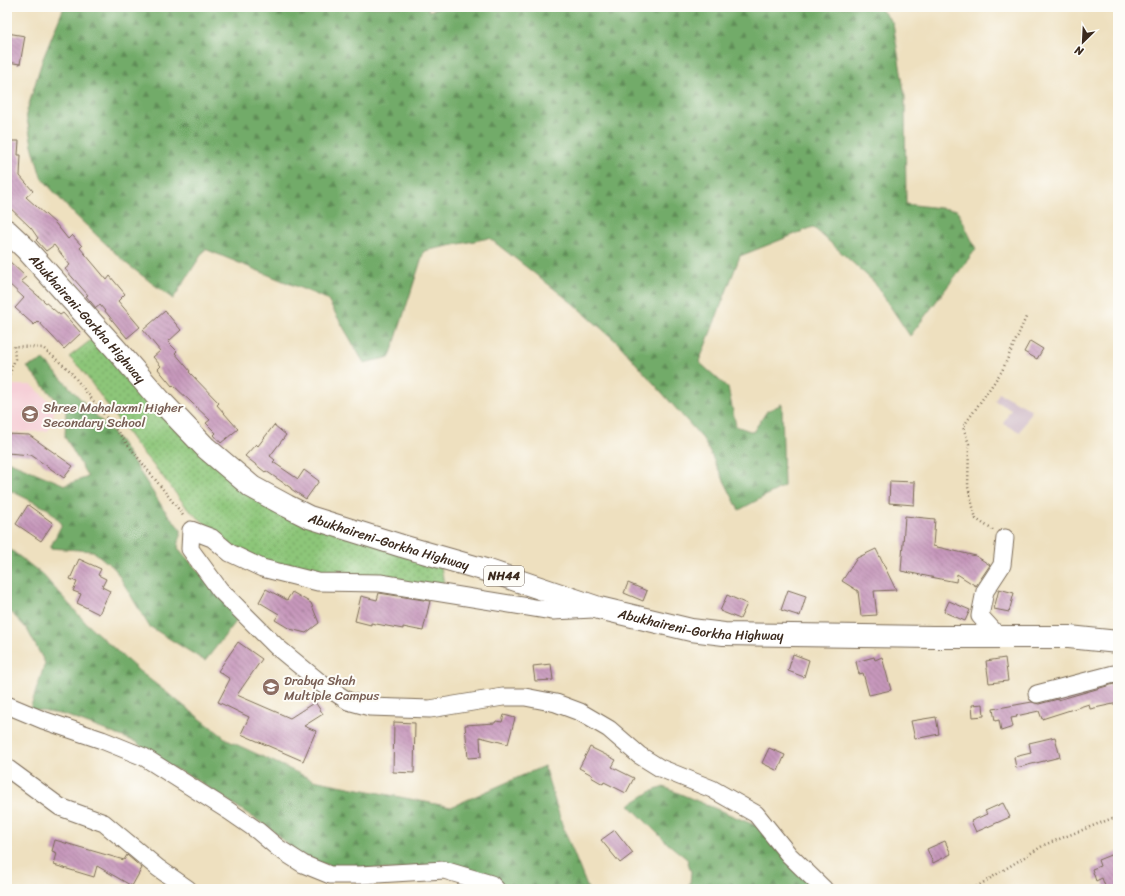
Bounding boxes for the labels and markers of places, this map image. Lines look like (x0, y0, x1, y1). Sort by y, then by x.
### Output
place label: Shree Mahalaxmi Higher Secondary School (43, 396, 184, 434)
school or university icon: Shree Mahalaxmi Higher Secondary School (20, 404, 40, 424)
place label: Drabya Shah Multiple Campus (284, 669, 380, 707)
school or university icon: Drabya Shah Multiple Campus (261, 677, 281, 697)

